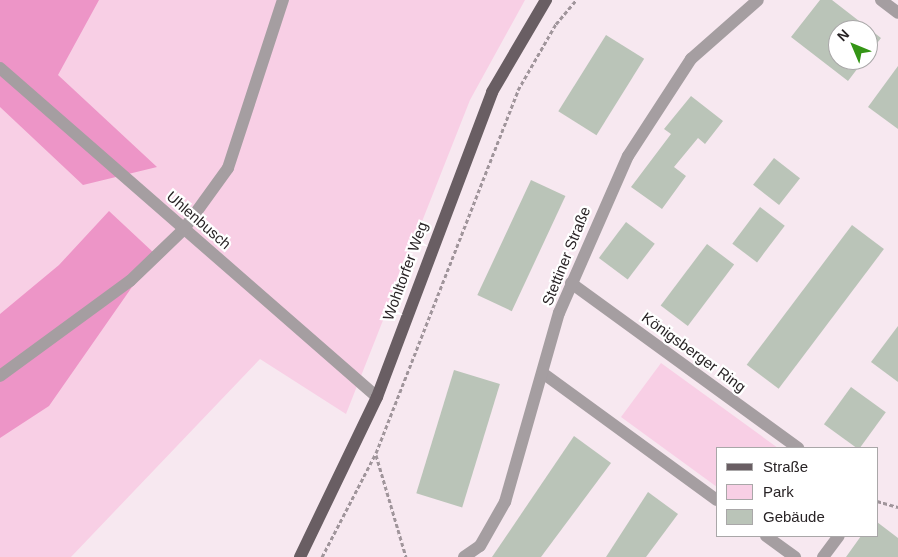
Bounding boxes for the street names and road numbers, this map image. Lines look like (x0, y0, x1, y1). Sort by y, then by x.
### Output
street label: Uhlenbusch (163, 187, 235, 253)
street label: Stettiner Straße (538, 204, 594, 308)
street label: Wohltorfer Weg (379, 219, 431, 323)
street label: Königsberger Ring (638, 308, 750, 396)

